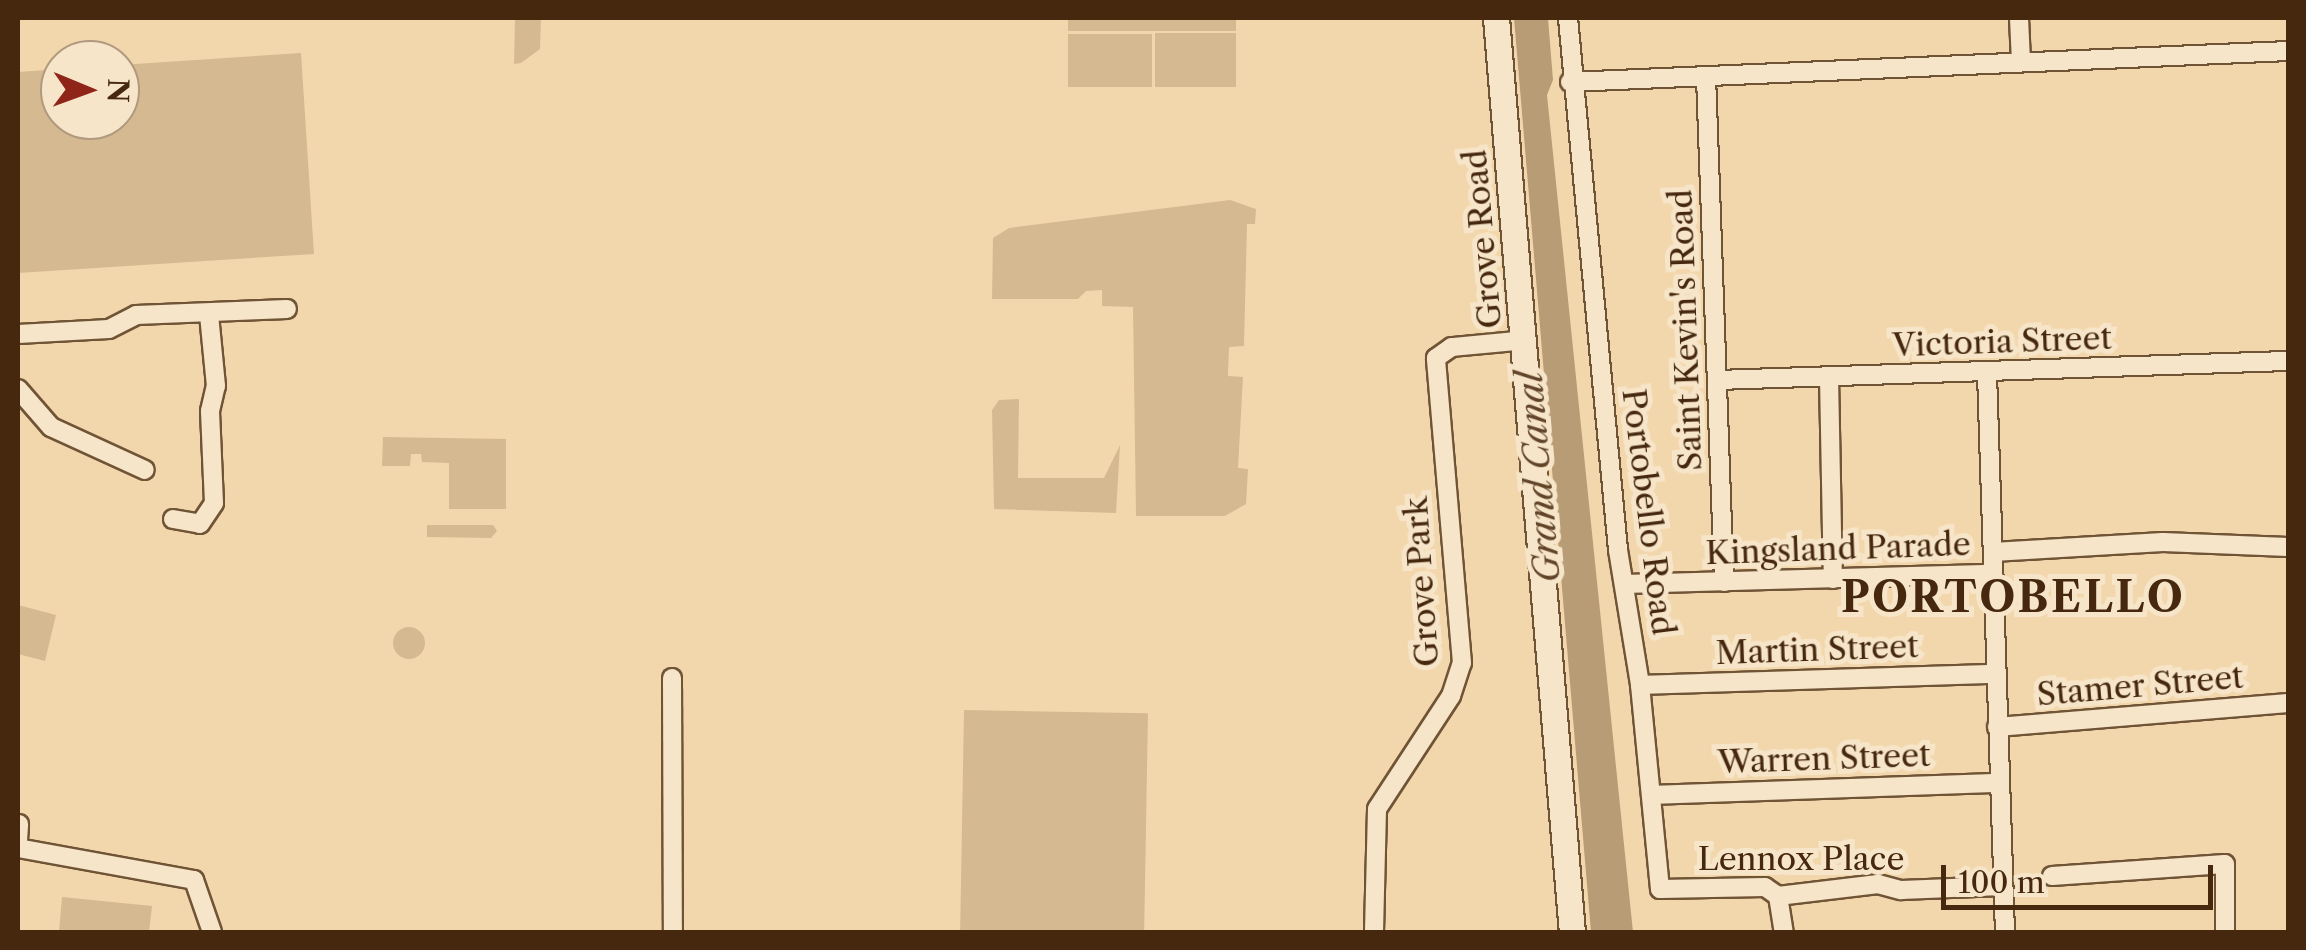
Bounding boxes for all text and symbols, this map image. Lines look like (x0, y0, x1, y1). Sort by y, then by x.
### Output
north arrow (40, 40, 140, 140)
text: N (101, 78, 135, 103)
street label: Grove Road (1456, 148, 1510, 330)
street label: Saint Kevin's Road (1662, 189, 1710, 471)
street label: Victoria Street (1891, 319, 2113, 365)
water label: Grand Canal (1509, 369, 1569, 585)
street label: Portobello Road (1614, 387, 1682, 637)
street label: Grove Park (1397, 496, 1447, 668)
street label: Kingsland Parade (1705, 525, 1971, 573)
district label: PORTOBELLO (1841, 572, 2185, 622)
street label: Martin Street (1715, 627, 1919, 673)
street label: Stamer Street (2035, 658, 2245, 714)
street label: Warren Street (1717, 736, 1931, 782)
street label: Lennox Place (1697, 840, 1905, 878)
scale bar (1946, 845, 2218, 907)
text: 100 m (1958, 864, 2045, 901)

